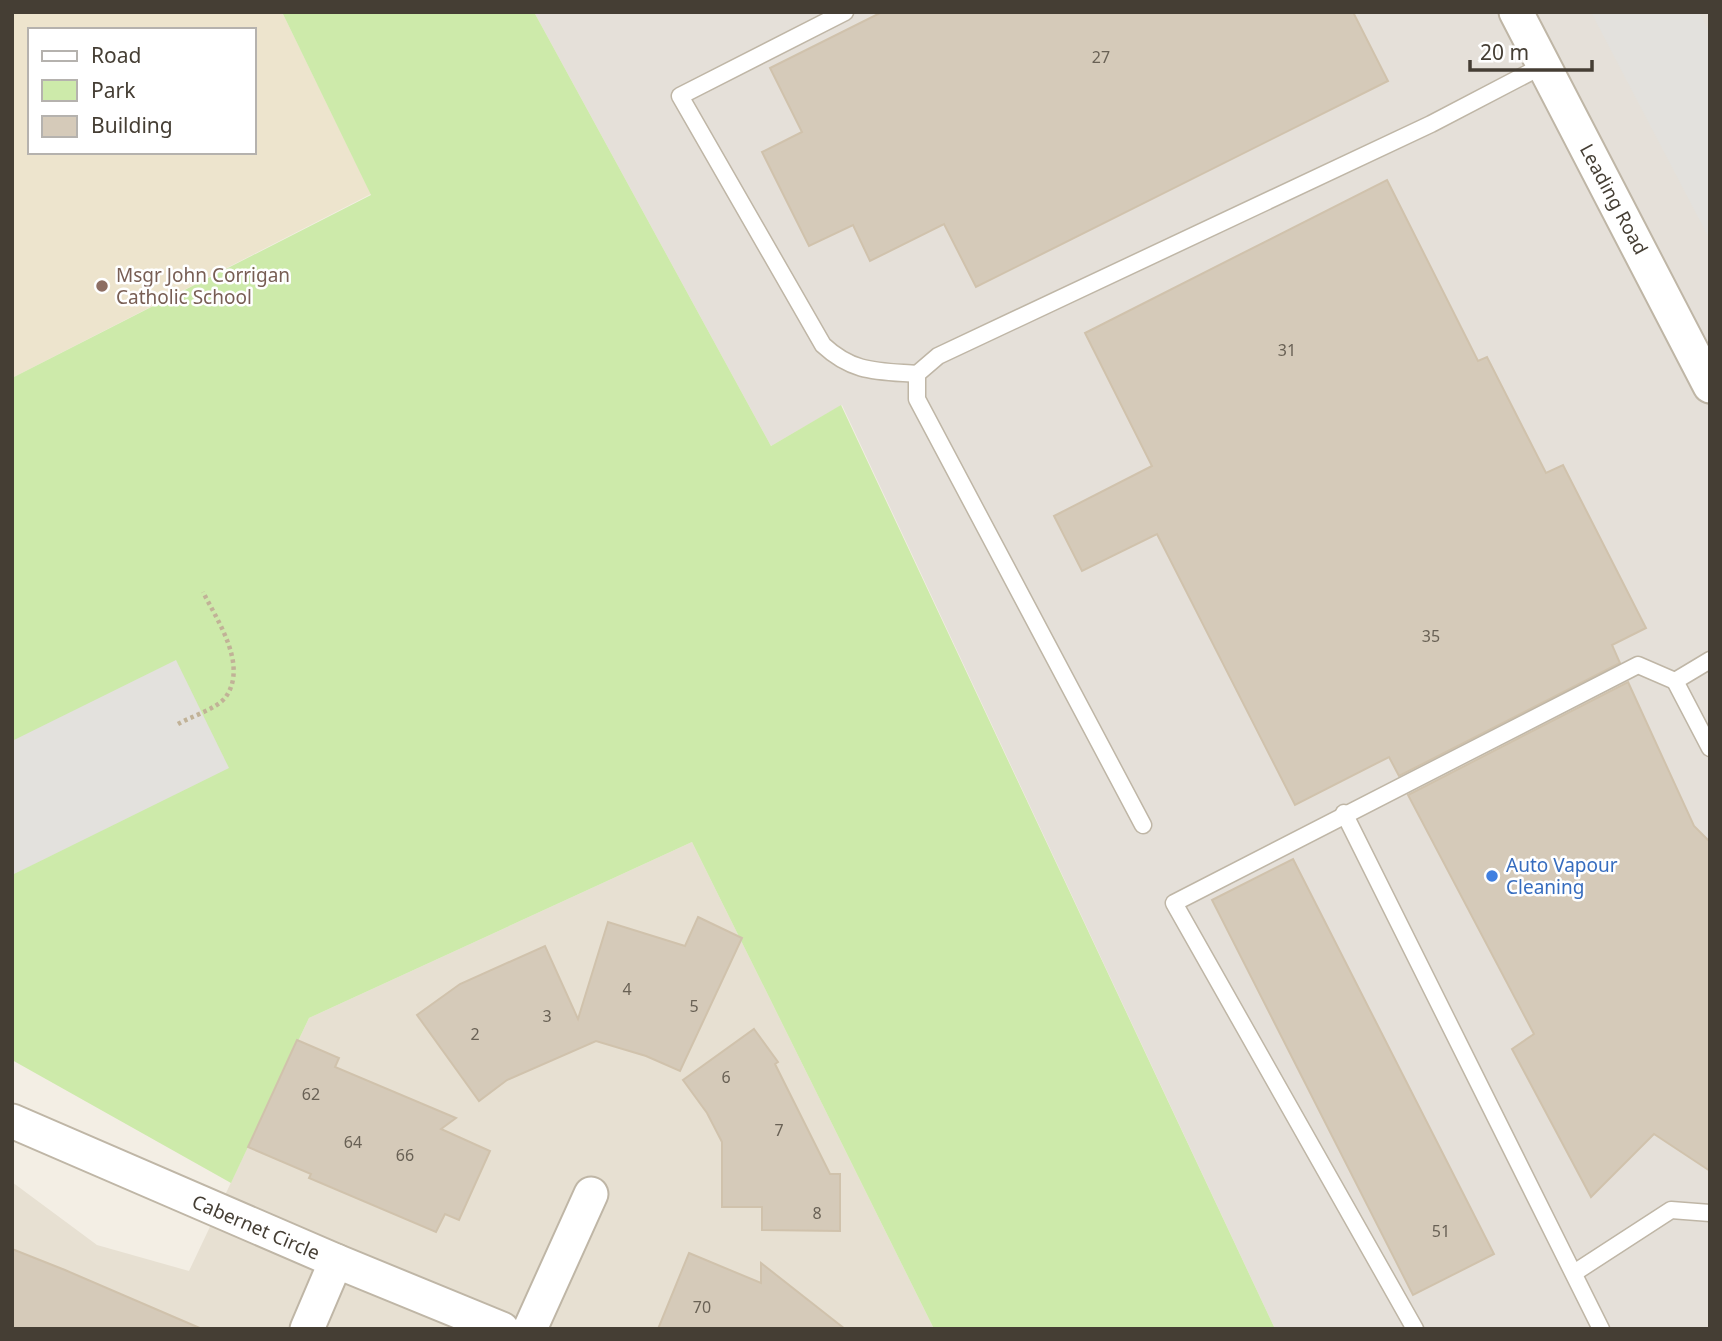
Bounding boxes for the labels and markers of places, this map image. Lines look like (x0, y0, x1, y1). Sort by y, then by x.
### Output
place label: Msgr John Corrigan Catholic School (116, 262, 290, 310)
marker: Msgr John Corrigan Catholic School (94, 278, 110, 294)
place label: Auto Vapour Cleaning (1506, 852, 1618, 900)
marker: Auto Vapour Cleaning (1484, 868, 1500, 884)

